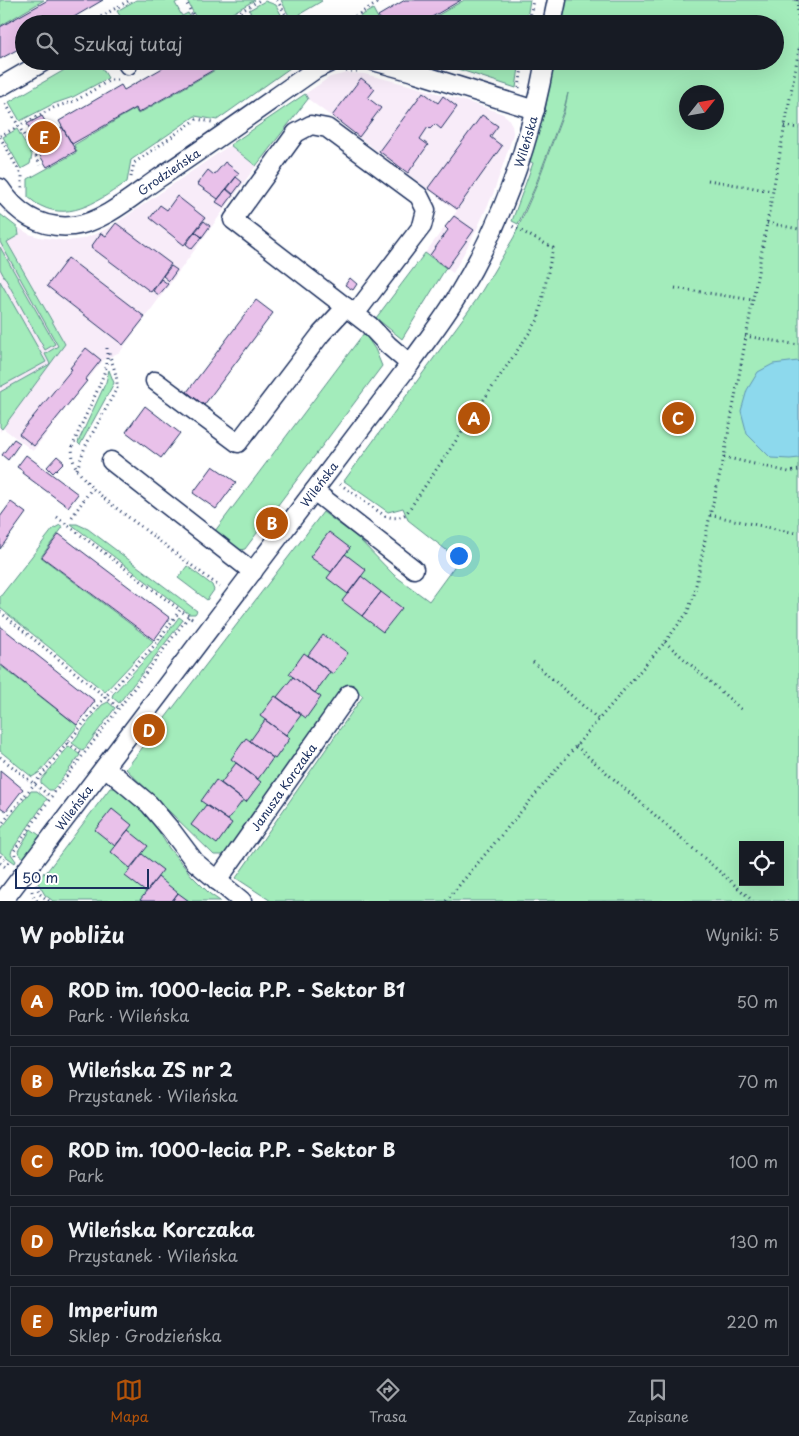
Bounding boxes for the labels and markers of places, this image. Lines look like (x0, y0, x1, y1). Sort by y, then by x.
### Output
pin: E (28, 118, 60, 156)
pin: A (458, 399, 490, 437)
pin: C (662, 399, 694, 437)
pin: B (256, 504, 288, 542)
pin: D (133, 711, 165, 749)

